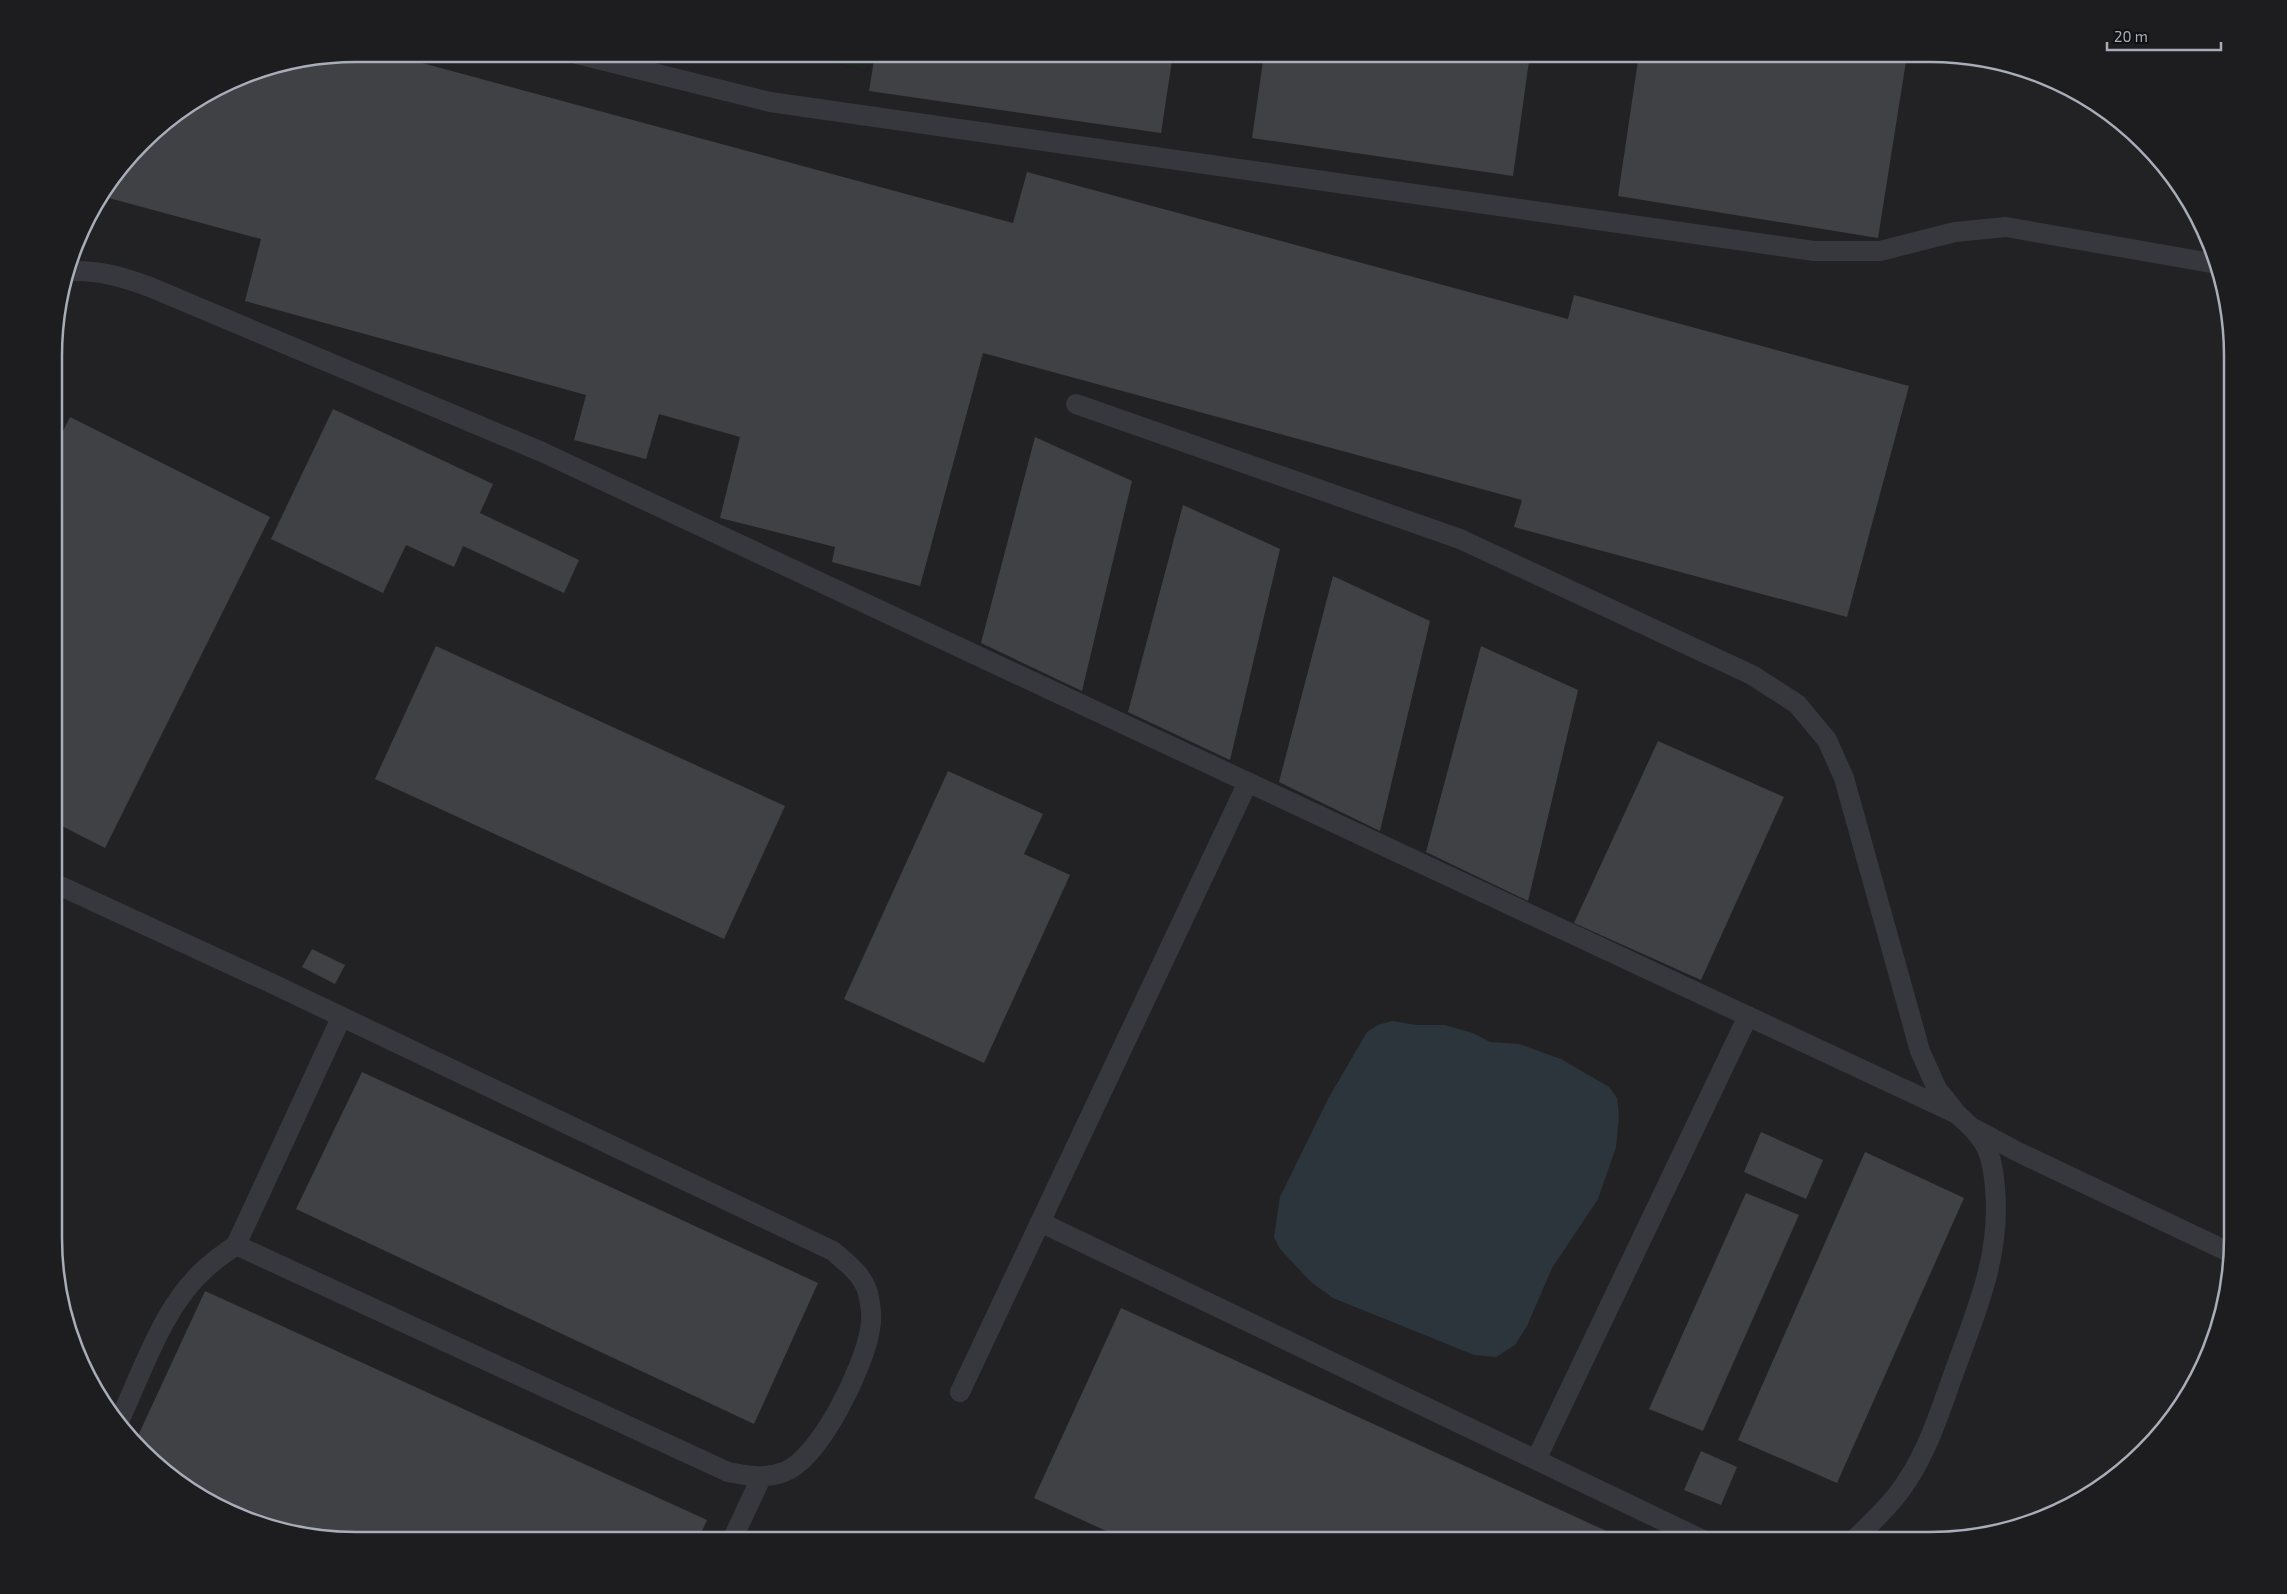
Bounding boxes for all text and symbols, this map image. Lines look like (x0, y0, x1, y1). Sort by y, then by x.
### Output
scale bar (2107, 20, 2221, 52)
text: 20 m (2114, 27, 2148, 45)

